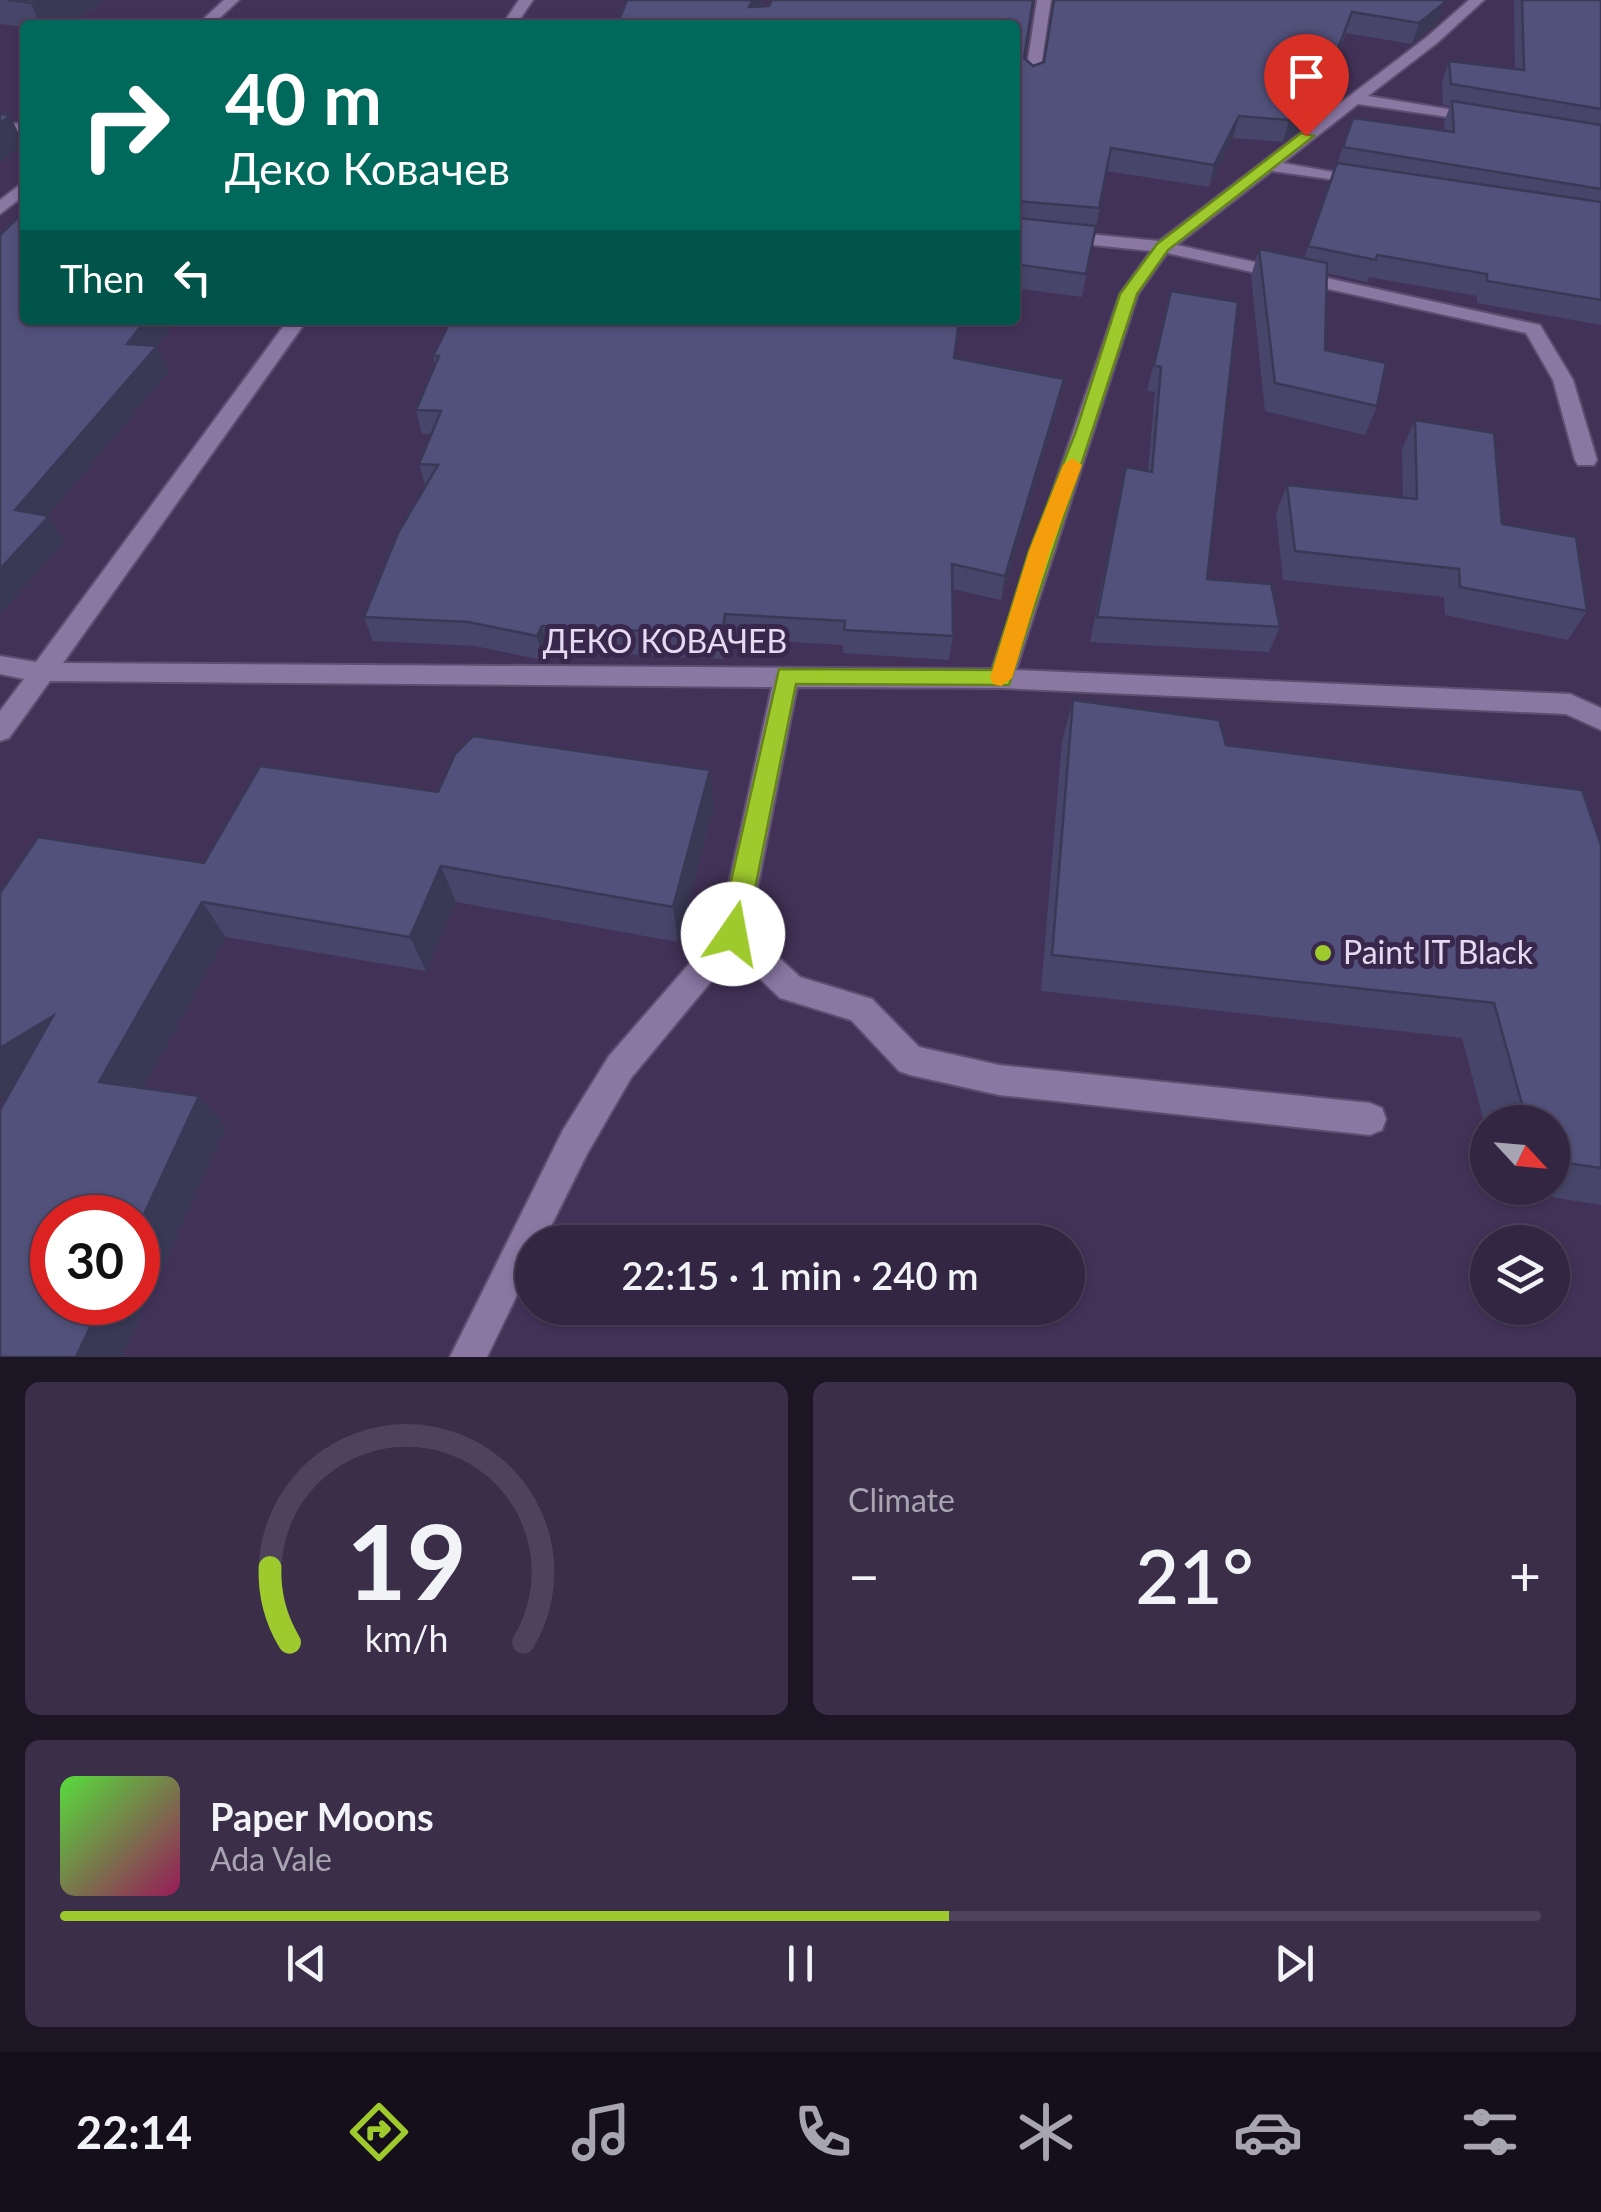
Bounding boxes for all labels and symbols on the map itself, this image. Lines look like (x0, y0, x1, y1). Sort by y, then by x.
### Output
pin (1264, 34, 1349, 137)
street label: ДЕКО КОВАЧЕВ (543, 621, 787, 660)
position arrow (681, 882, 785, 986)
place label: Paint IT Black (1343, 932, 1534, 971)
marker: Paint IT Black (1312, 942, 1334, 964)
north arrow (1470, 1105, 1570, 1205)
speed limit sign: 30 (30, 1195, 160, 1325)

